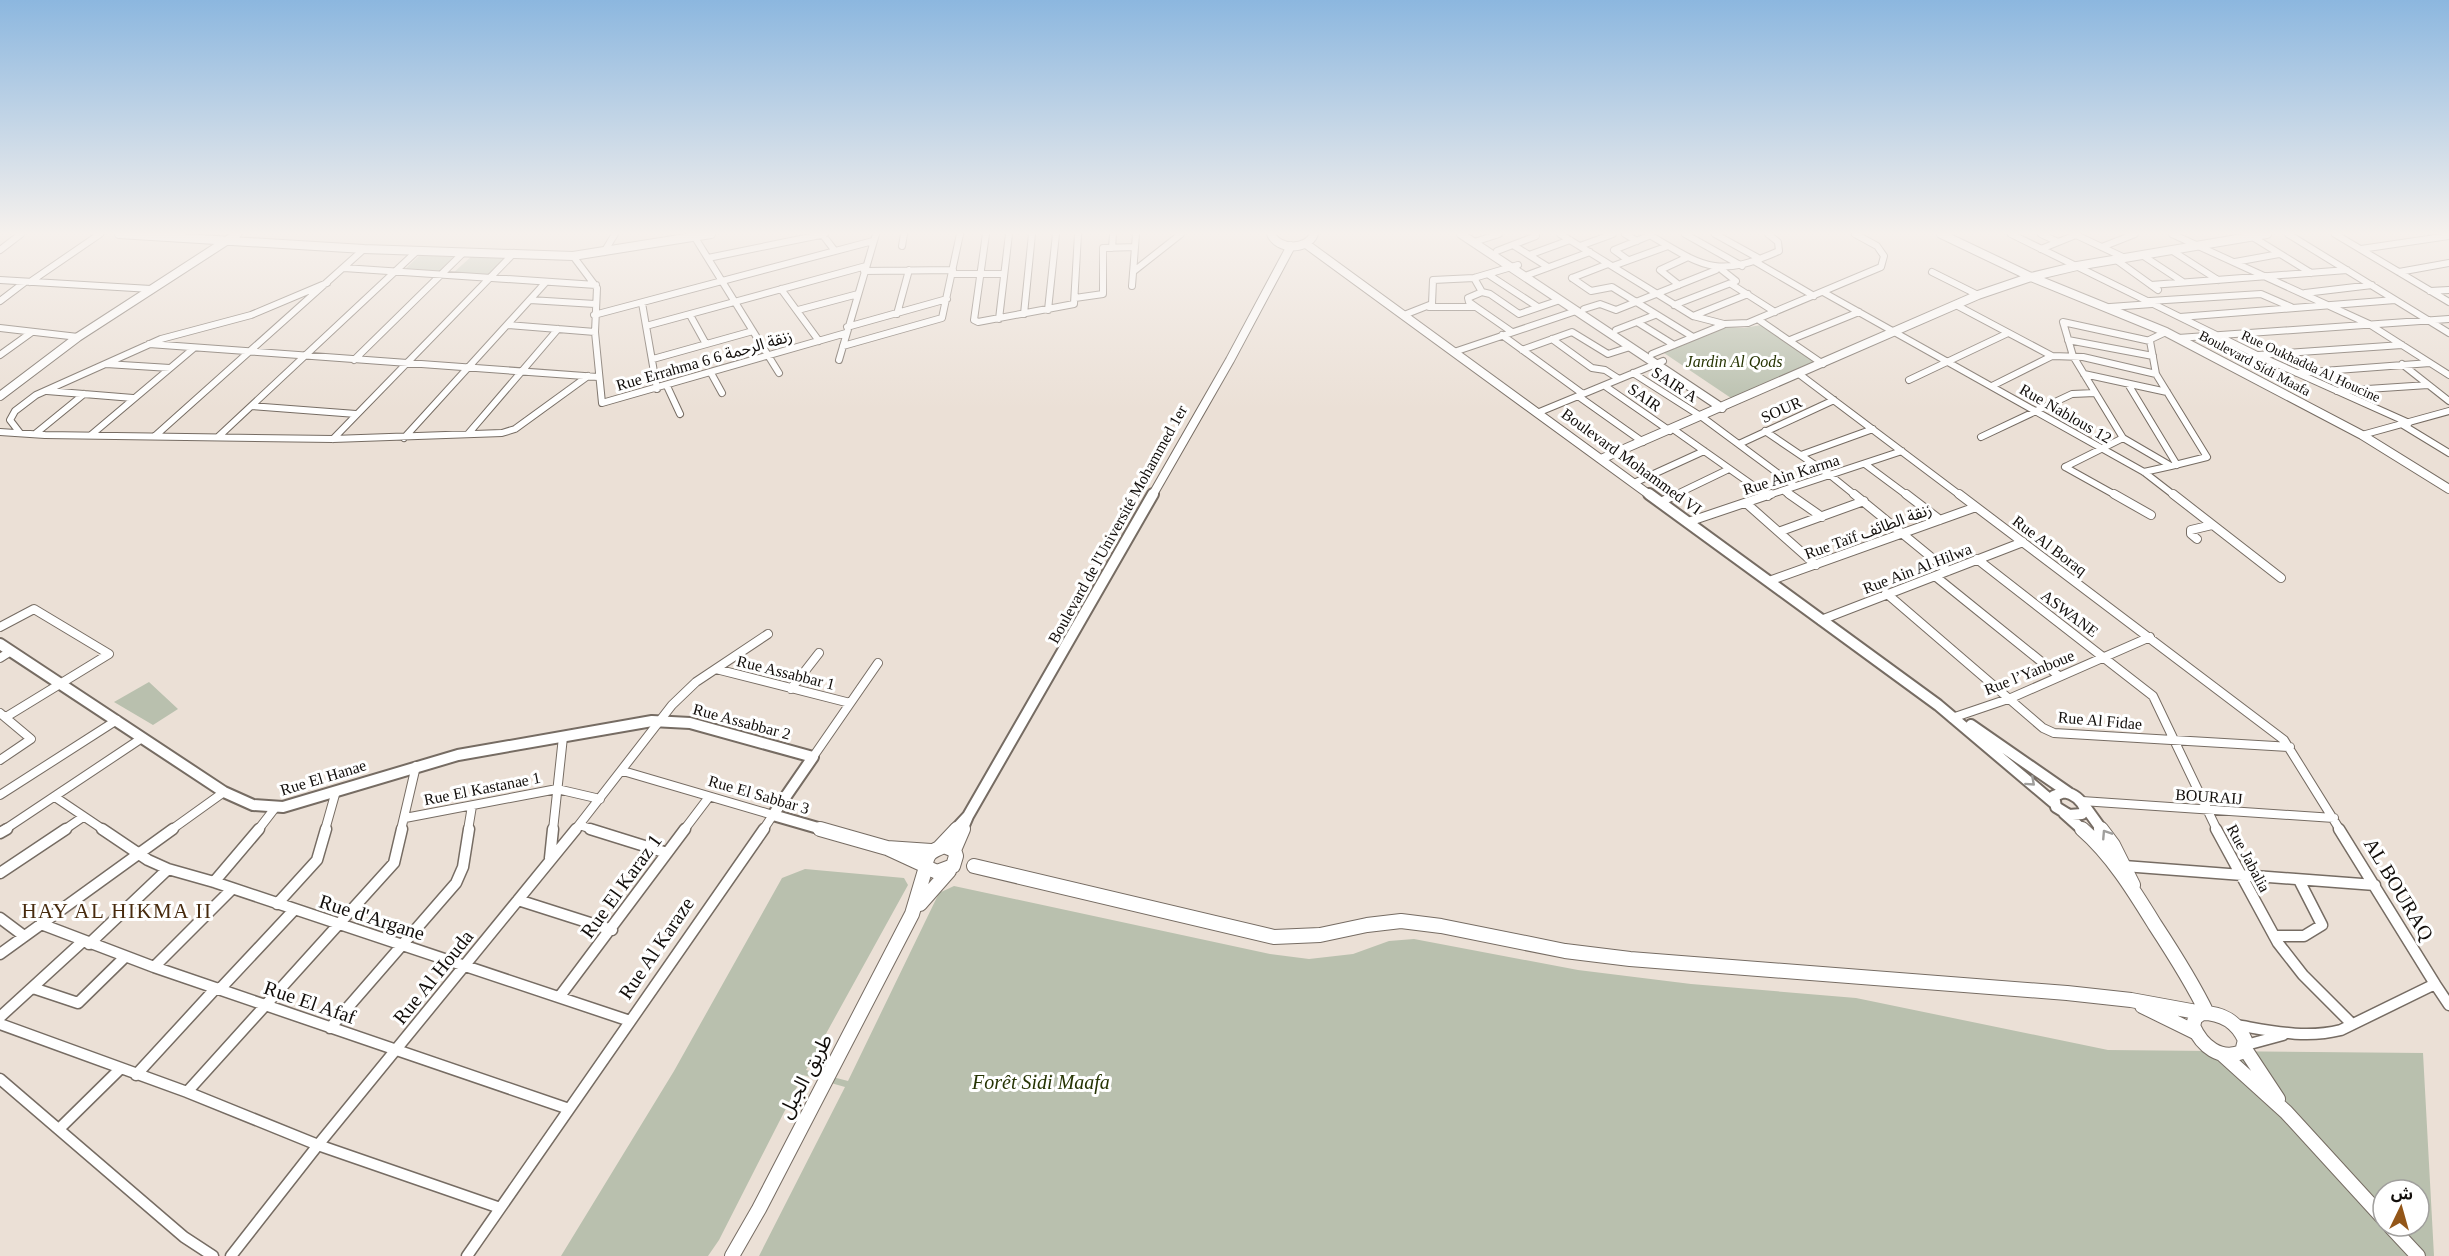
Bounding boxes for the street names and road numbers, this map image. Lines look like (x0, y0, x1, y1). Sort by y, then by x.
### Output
street label: Rue Errahma 6 6 زنقة الرحمة (614, 327, 794, 395)
street label: Boulevard Sidi Maafa (2197, 328, 2314, 399)
street label: Rue Oukhadda Al Houcine (2239, 328, 2382, 405)
street label: SAIR A (1649, 363, 1701, 406)
street label: SAIR (1625, 380, 1665, 415)
street label: Rue Nablous 12 (2017, 380, 2115, 447)
street label: SOUR (1758, 393, 1804, 426)
street label: Boulevard de l'Université Mohammed 1er (1045, 402, 1191, 646)
street label: Boulevard Mohammed VI (1559, 405, 1705, 518)
street label: Rue Ain Karma (1741, 451, 1842, 498)
street label: Rue Taïf زنقة الطائف (1802, 501, 1935, 563)
street label: Rue Al Boraq (2009, 512, 2090, 579)
street label: Rue Ain Al Hilwa (1860, 540, 1974, 597)
street label: ASWANE (2038, 587, 2101, 640)
street label: Rue l’Yanboue (1982, 647, 2077, 698)
street label: Rue Assabbar 1 (735, 652, 837, 693)
street label: Rue Assabbar 2 (691, 700, 793, 743)
street label: Rue Al Fidae (2057, 708, 2143, 733)
street label: Rue El Hanae (278, 756, 368, 799)
street label: Rue El Kastanae 1 (422, 769, 542, 808)
street label: Rue El Sabbar 3 (706, 772, 811, 817)
street label: BOURAIJ (2175, 786, 2243, 807)
street label: Rue Jabalia (2224, 821, 2273, 895)
street label: Rue El Karaz 1 (576, 830, 666, 942)
street label: AL BOURAQ (2360, 834, 2438, 945)
street label: Rue d'Argane (316, 890, 427, 945)
street label: Rue Al Karaze (614, 893, 698, 1003)
street label: Rue Al Houda (388, 926, 478, 1028)
street label: Rue El Afaf (261, 976, 359, 1028)
street label: طريق الجبل (774, 1030, 838, 1123)

